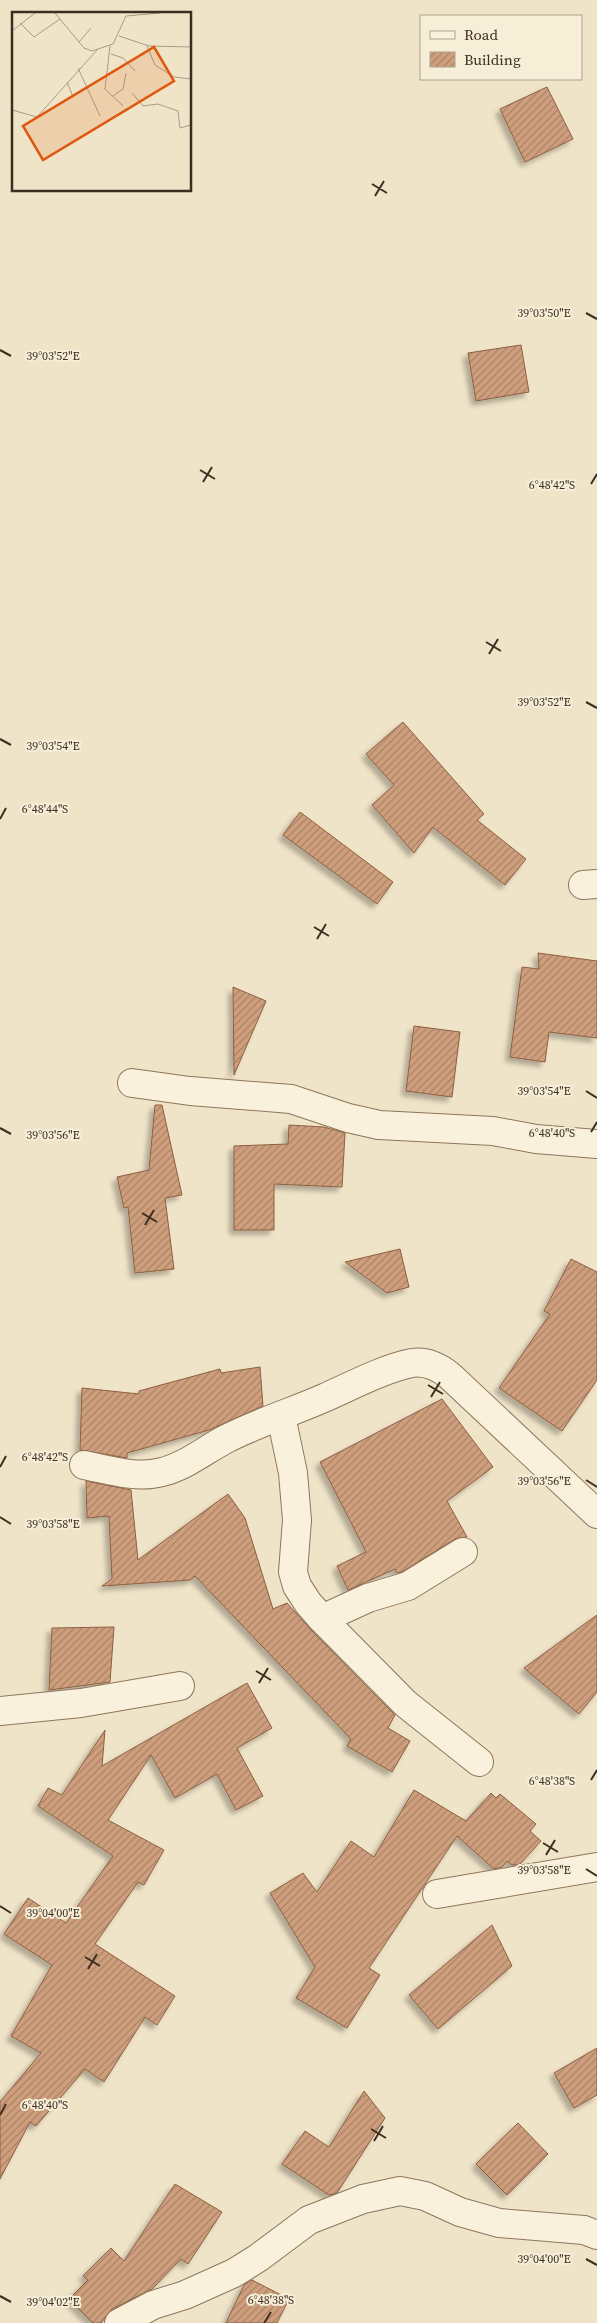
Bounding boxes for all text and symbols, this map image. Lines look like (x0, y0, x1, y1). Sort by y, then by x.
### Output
inset map (12, 12, 191, 191)
legend (420, 15, 582, 80)
text: Road (464, 24, 498, 45)
text: Building (464, 49, 521, 70)
text: 39°03'50"E (517, 305, 571, 321)
text: 39°03'52"E (26, 348, 80, 364)
text: 6°48'42"S (529, 477, 575, 493)
text: 39°03'52"E (517, 694, 571, 710)
text: 39°03'54"E (26, 738, 80, 754)
text: 6°48'44"S (22, 801, 68, 817)
text: 39°03'54"E (517, 1083, 571, 1099)
text: 6°48'40"S (529, 1125, 575, 1141)
text: 39°03'56"E (26, 1127, 80, 1143)
text: 6°48'42"S (22, 1449, 68, 1465)
text: 39°03'56"E (517, 1473, 571, 1489)
text: 39°03'58"E (26, 1516, 80, 1532)
text: 6°48'38"S (529, 1773, 575, 1789)
text: 39°03'58"E (517, 1862, 571, 1878)
text: 39°04'00"E (26, 1905, 80, 1921)
text: 6°48'40"S (22, 2097, 68, 2113)
text: 39°04'00"E (517, 2251, 571, 2267)
text: 6°48'38"S (248, 2292, 294, 2308)
text: 39°04'02"E (26, 2294, 80, 2310)

